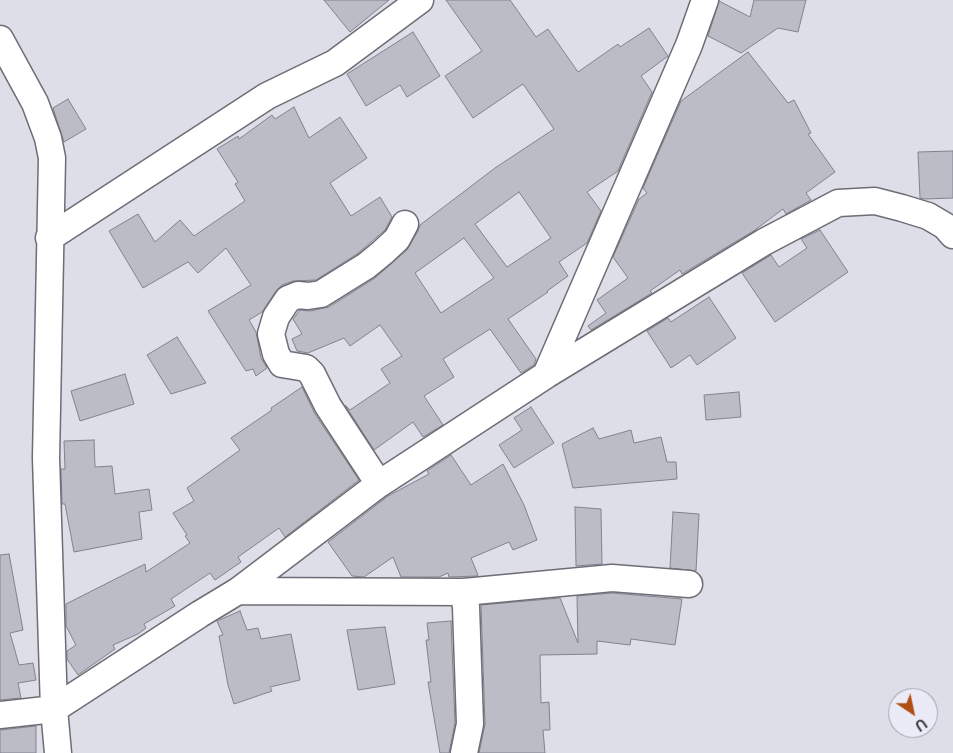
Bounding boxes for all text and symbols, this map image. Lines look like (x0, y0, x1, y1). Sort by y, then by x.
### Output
north arrow (888, 688, 938, 738)
text: U (912, 715, 930, 734)

